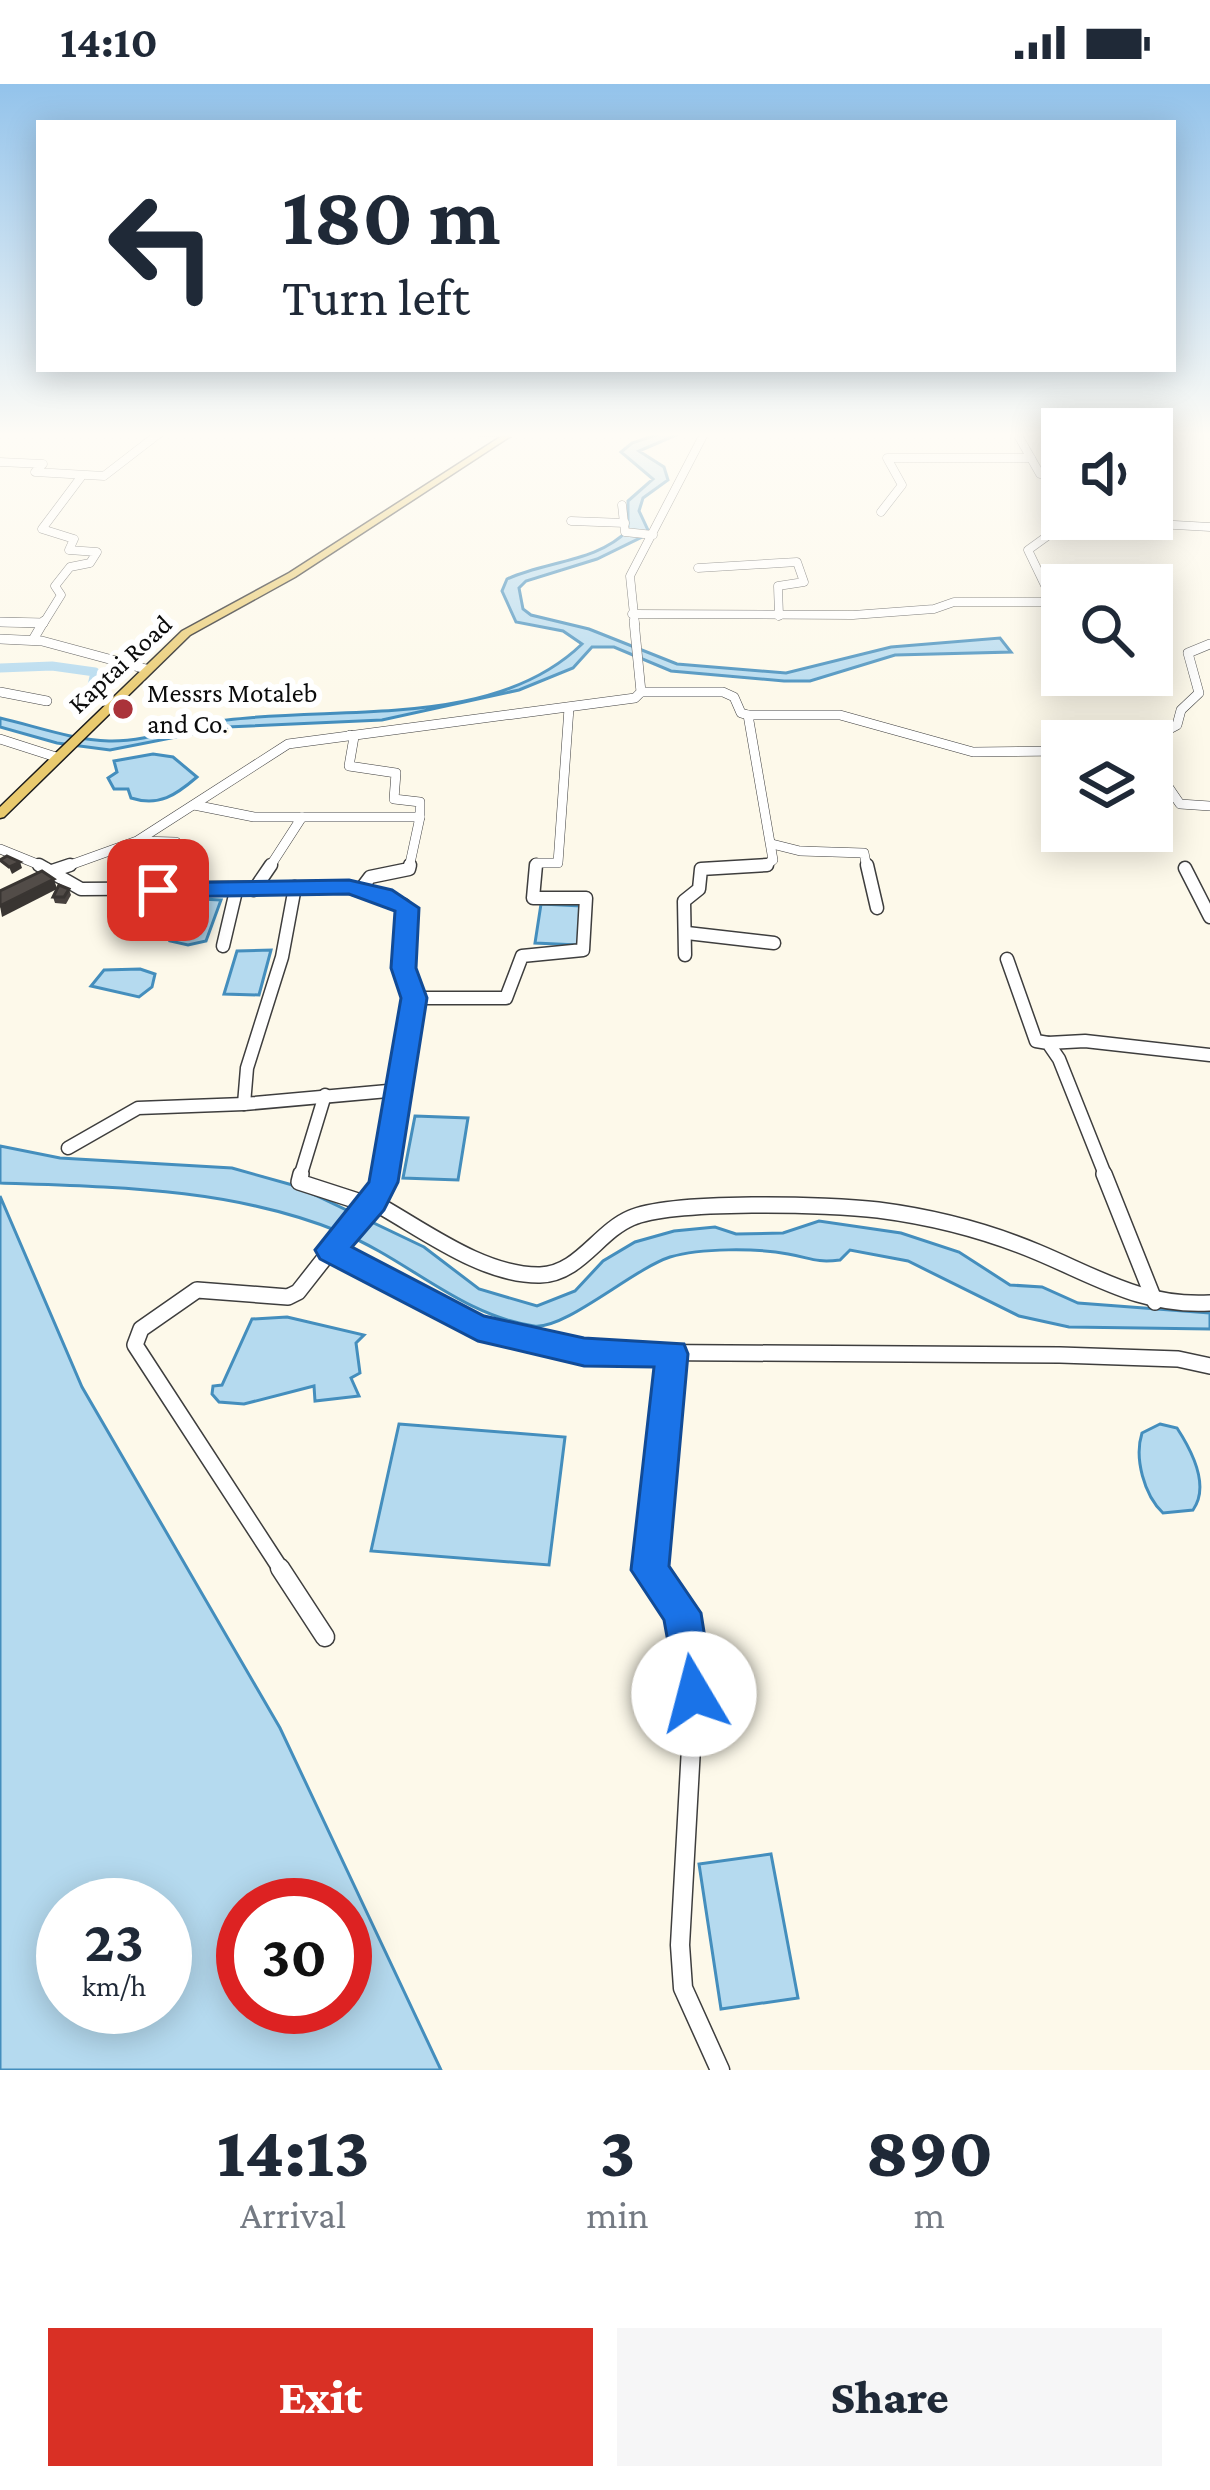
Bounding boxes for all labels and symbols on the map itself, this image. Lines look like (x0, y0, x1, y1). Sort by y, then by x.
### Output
street label: Kaptai Road (62, 609, 178, 719)
place label: Messrs Motaleb and Co. (147, 678, 317, 739)
marker: Messrs Motaleb and Co. (110, 696, 136, 722)
pin (107, 839, 209, 941)
position arrow (631, 1631, 757, 1757)
speed limit sign: 30 (216, 1878, 372, 2034)

